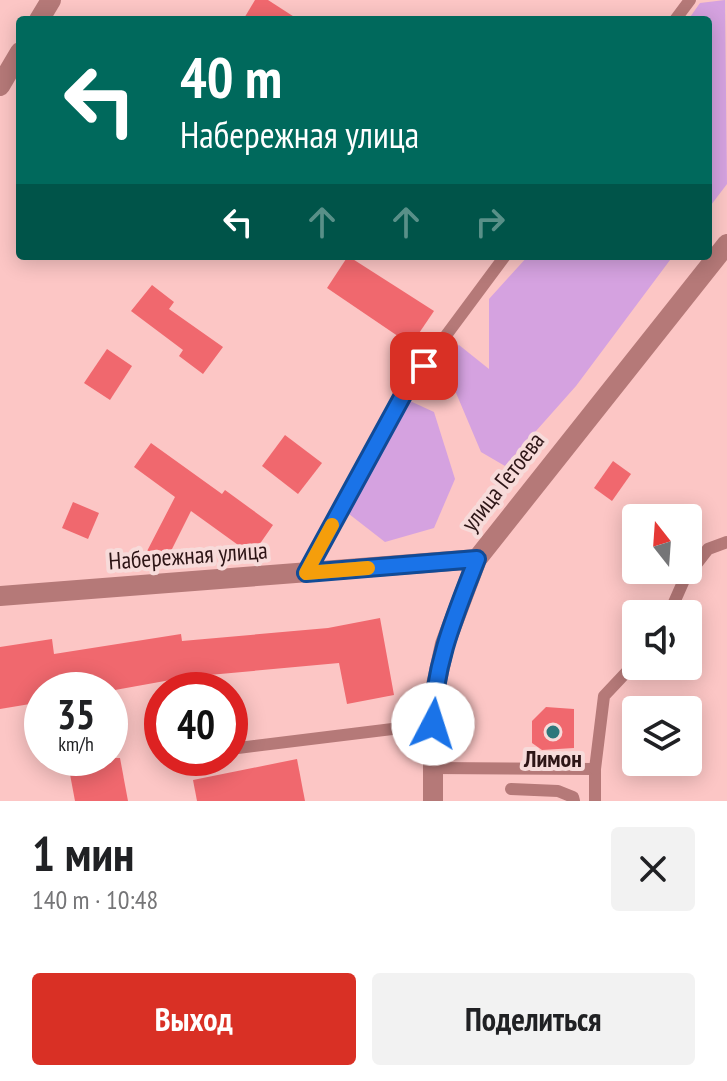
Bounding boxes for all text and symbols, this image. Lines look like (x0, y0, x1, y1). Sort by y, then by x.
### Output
text: 40 m (180, 41, 282, 113)
icon: left (48, 48, 152, 152)
text: Набережная улица (180, 111, 419, 158)
icon: left (216, 200, 260, 244)
icon: ahead (300, 200, 344, 244)
icon: ahead (384, 200, 428, 244)
icon: right (468, 200, 512, 244)
pin (390, 332, 458, 400)
icon: arrive (402, 344, 446, 388)
street label: улица Гетоева (454, 426, 551, 538)
north arrow (622, 504, 702, 584)
map controls (622, 504, 702, 776)
street label: Набережная улица (107, 534, 269, 577)
button: sound (622, 600, 702, 680)
speed limit sign: 40 (144, 672, 248, 776)
position arrow (391, 682, 475, 766)
text: 35 (57, 688, 95, 740)
button: layers (622, 696, 702, 776)
marker: Лимон (544, 723, 562, 741)
text: km/h (58, 731, 94, 757)
place label: Лимон (523, 743, 582, 774)
text: 1 мин (32, 822, 134, 884)
button: close (611, 827, 695, 911)
text: 140 m · 10:48 (32, 883, 158, 916)
button: Выход (32, 973, 356, 1065)
button: Поделиться (372, 973, 695, 1065)

